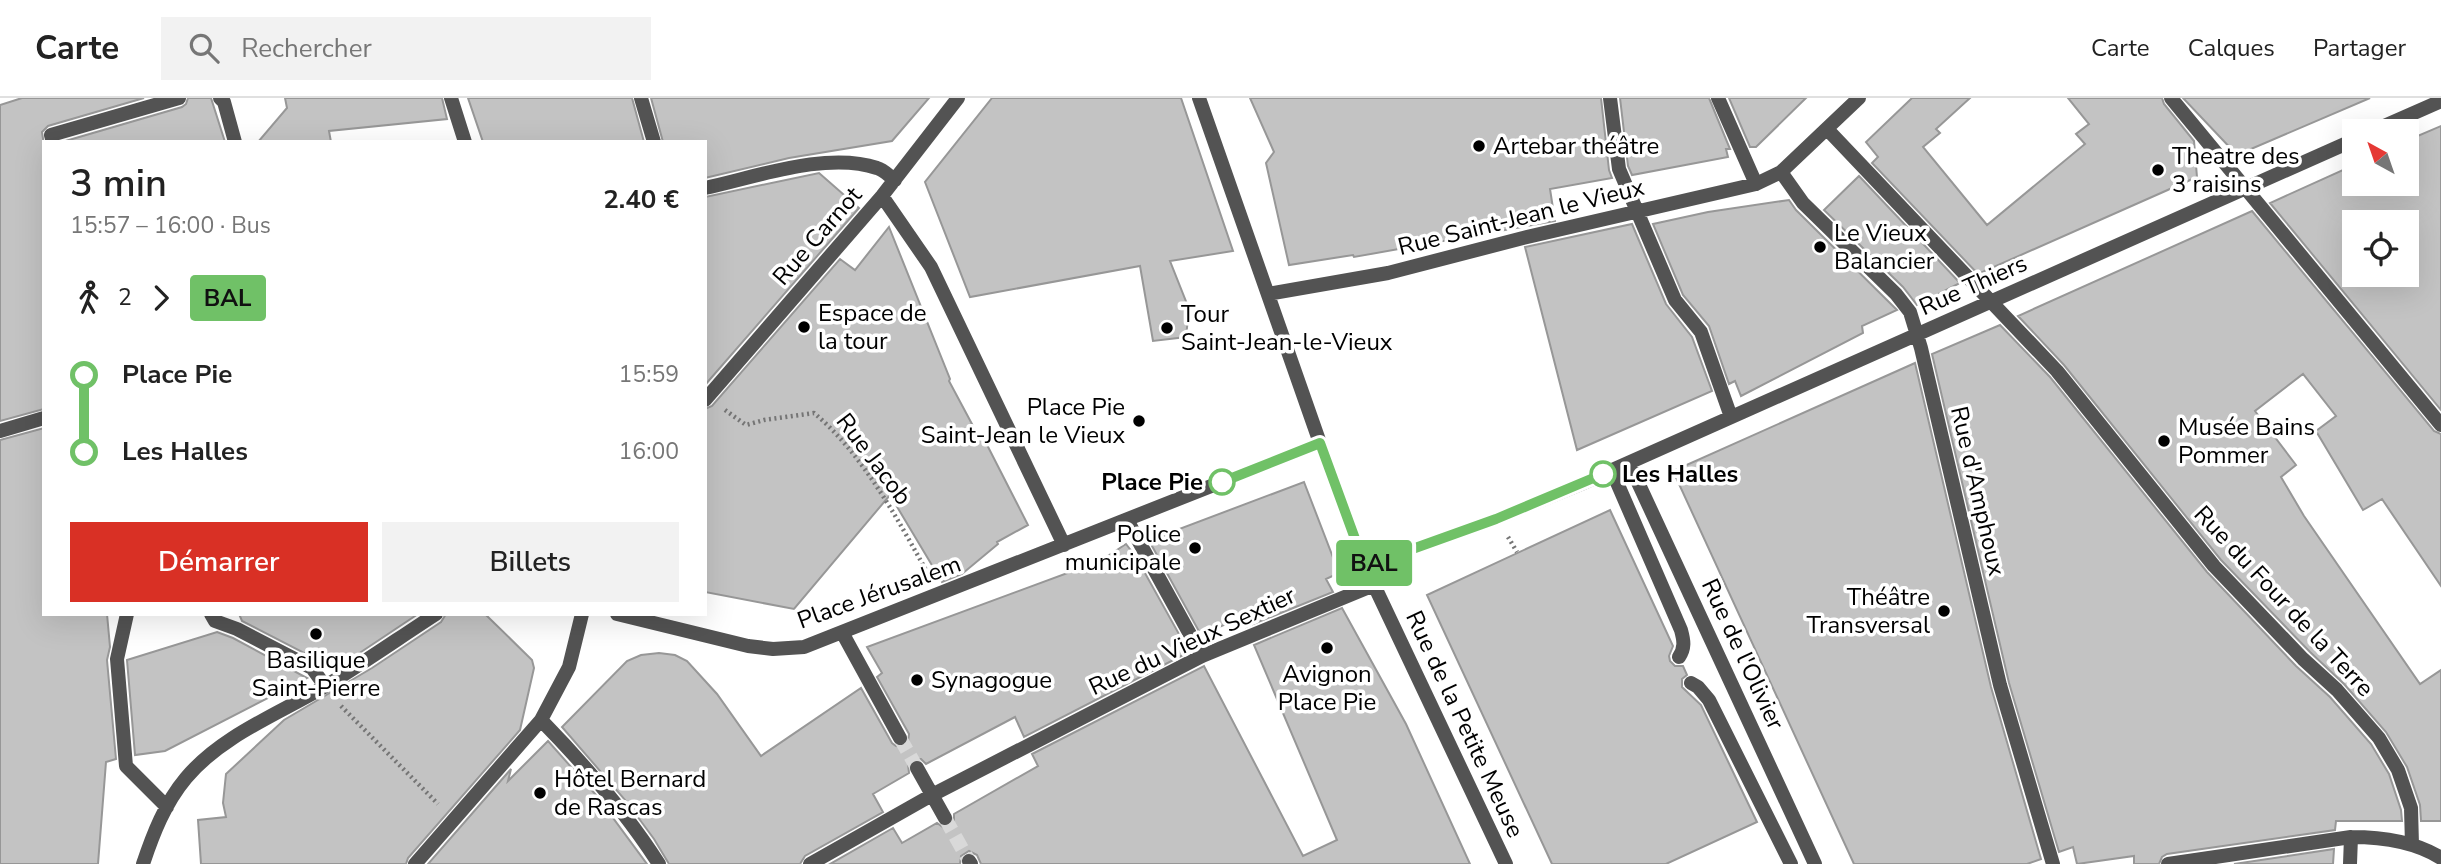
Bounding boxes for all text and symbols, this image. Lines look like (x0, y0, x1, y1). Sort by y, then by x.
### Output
search box (161, 17, 651, 80)
text: Carte (35, 26, 119, 71)
icon: search (185, 29, 223, 67)
text: Rechercher (241, 31, 372, 66)
text: Carte (2091, 32, 2150, 64)
text: Calques (2188, 32, 2275, 64)
text: Partager (2313, 32, 2406, 64)
north arrow (2342, 119, 2418, 196)
map controls (2342, 119, 2419, 287)
place label: Artebar théâtre (1493, 130, 1659, 162)
marker: Artebar théâtre (1471, 138, 1487, 154)
place label: Theatre des 3 raisins (2172, 140, 2300, 200)
text: 3 min (70, 158, 167, 209)
marker: Theatre des 3 raisins (2150, 162, 2166, 178)
street label: Rue Saint-Jean le Vieux (1395, 171, 1648, 263)
street label: Rue Carnot (765, 179, 869, 292)
text: 2.40 € (603, 182, 679, 217)
text: 15:57 – 16:00 · Bus (70, 210, 271, 241)
button: locate (2342, 210, 2419, 287)
place label: Le Vieux Balancier (1834, 217, 1935, 277)
marker: Le Vieux Balancier (1812, 239, 1828, 255)
street label: Rue Thiers (1914, 247, 2032, 323)
icon: walk (70, 279, 108, 317)
icon: forward (142, 279, 180, 317)
text: 2 (118, 282, 132, 313)
text: BAL (204, 282, 252, 314)
place label: Espace de la tour (818, 297, 927, 357)
place label: Tour Saint-Jean-le-Vieux (1181, 298, 1393, 358)
marker: Espace de la tour (796, 319, 812, 335)
marker: Tour Saint-Jean-le-Vieux (1159, 320, 1175, 336)
text: Place Pie (122, 357, 232, 392)
text: 15:59 (619, 359, 679, 390)
place label: Place Pie Saint-Jean le Vieux (921, 391, 1125, 451)
street label: Rue d'Amphoux (1943, 403, 2013, 579)
street label: Rue Jacob (829, 407, 919, 511)
place label: Musée Bains Pommer (2178, 411, 2315, 471)
marker: Place Pie Saint-Jean le Vieux (1131, 413, 1147, 429)
marker: Musée Bains Pommer (2156, 433, 2172, 449)
text: Les Halles (122, 434, 248, 469)
text: 16:00 (619, 436, 679, 467)
place label: Les Halles (1622, 458, 1738, 490)
marker: Les Halles (1590, 461, 1616, 487)
place label: Place Pie (1101, 466, 1203, 498)
marker: Place Pie (1209, 469, 1235, 495)
street label: Rue du Four de la Terre (2187, 499, 2381, 703)
place label: Police municipale (1065, 518, 1181, 578)
button: Démarrer (70, 522, 368, 602)
button: Billets (382, 522, 679, 602)
marker: Police municipale (1187, 540, 1203, 556)
line badge: BAL (1334, 540, 1414, 586)
text: BAL (1350, 547, 1398, 579)
street label: Place Jérusalem (793, 548, 965, 636)
street label: Rue de l'Olivier (1694, 573, 1792, 735)
street label: Rue du Vieux Sextier (1083, 579, 1301, 703)
place label: Théâtre Transversal (1806, 581, 1930, 641)
marker: Théâtre Transversal (1936, 603, 1952, 619)
street label: Rue de la Petite Meuse (1398, 605, 1532, 843)
marker: Basilique Saint-Pierre (308, 626, 324, 642)
marker: Avignon Place Pie (1319, 640, 1335, 656)
place label: Basilique Saint-Pierre (252, 644, 380, 704)
place label: Avignon Place Pie (1278, 658, 1376, 718)
place label: Synagogue (931, 664, 1052, 696)
marker: Synagogue (909, 672, 925, 688)
place label: Hôtel Bernard de Rascas (554, 763, 706, 823)
marker: Hôtel Bernard de Rascas (532, 785, 548, 801)

